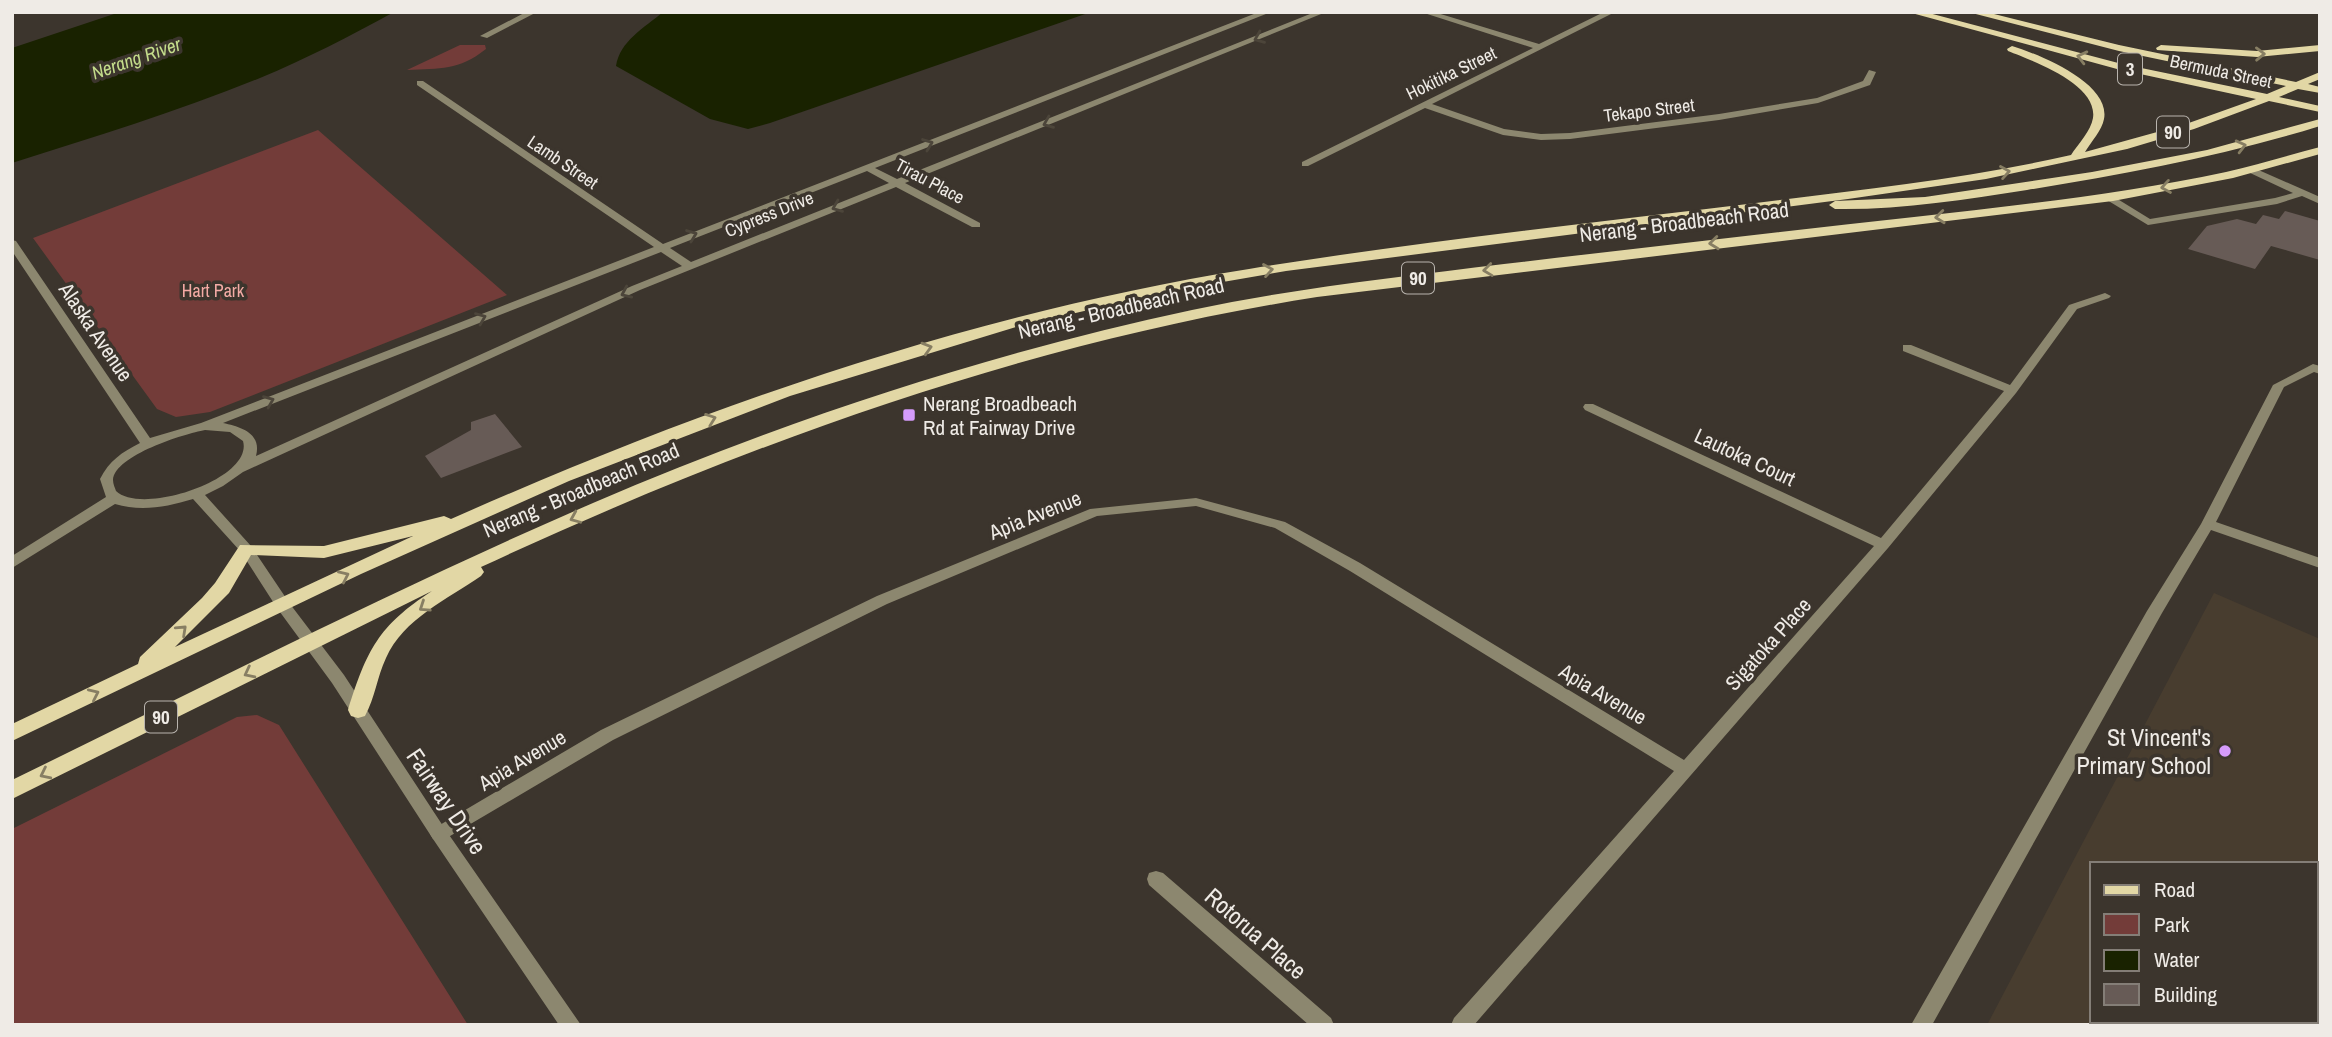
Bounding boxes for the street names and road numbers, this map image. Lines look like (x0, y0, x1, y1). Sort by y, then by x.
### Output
street label: Hokitika Street (1402, 40, 1500, 106)
street label: Bermuda Street (2168, 48, 2274, 94)
road number: 3 (2118, 54, 2142, 85)
street label: Tekapo Street (1602, 92, 1696, 128)
road number: 90 (2157, 116, 2189, 148)
street label: Lamb Street (523, 129, 603, 195)
street label: Tirau Place (891, 152, 969, 210)
street label: Cypress Drive (721, 185, 817, 243)
street label: Nerang - Broadbeach Road (1578, 195, 1790, 249)
road number: 90 (1402, 262, 1434, 294)
street label: Nerang - Broadbeach Road (1015, 270, 1227, 346)
street label: Alaska Avenue (52, 276, 140, 387)
street label: Lautoka Court (1690, 421, 1800, 493)
street label: Nerang - Broadbeach Road (478, 436, 684, 544)
street label: Apia Avenue (983, 483, 1086, 547)
street label: Sigatoka Place (1718, 591, 1818, 697)
street label: Apia Avenue (1553, 656, 1652, 732)
road number: 90 (145, 702, 177, 732)
street label: Apia Avenue (472, 722, 571, 798)
street label: Fairway Drive (400, 742, 494, 860)
street label: Rotorua Place (1198, 880, 1314, 986)

